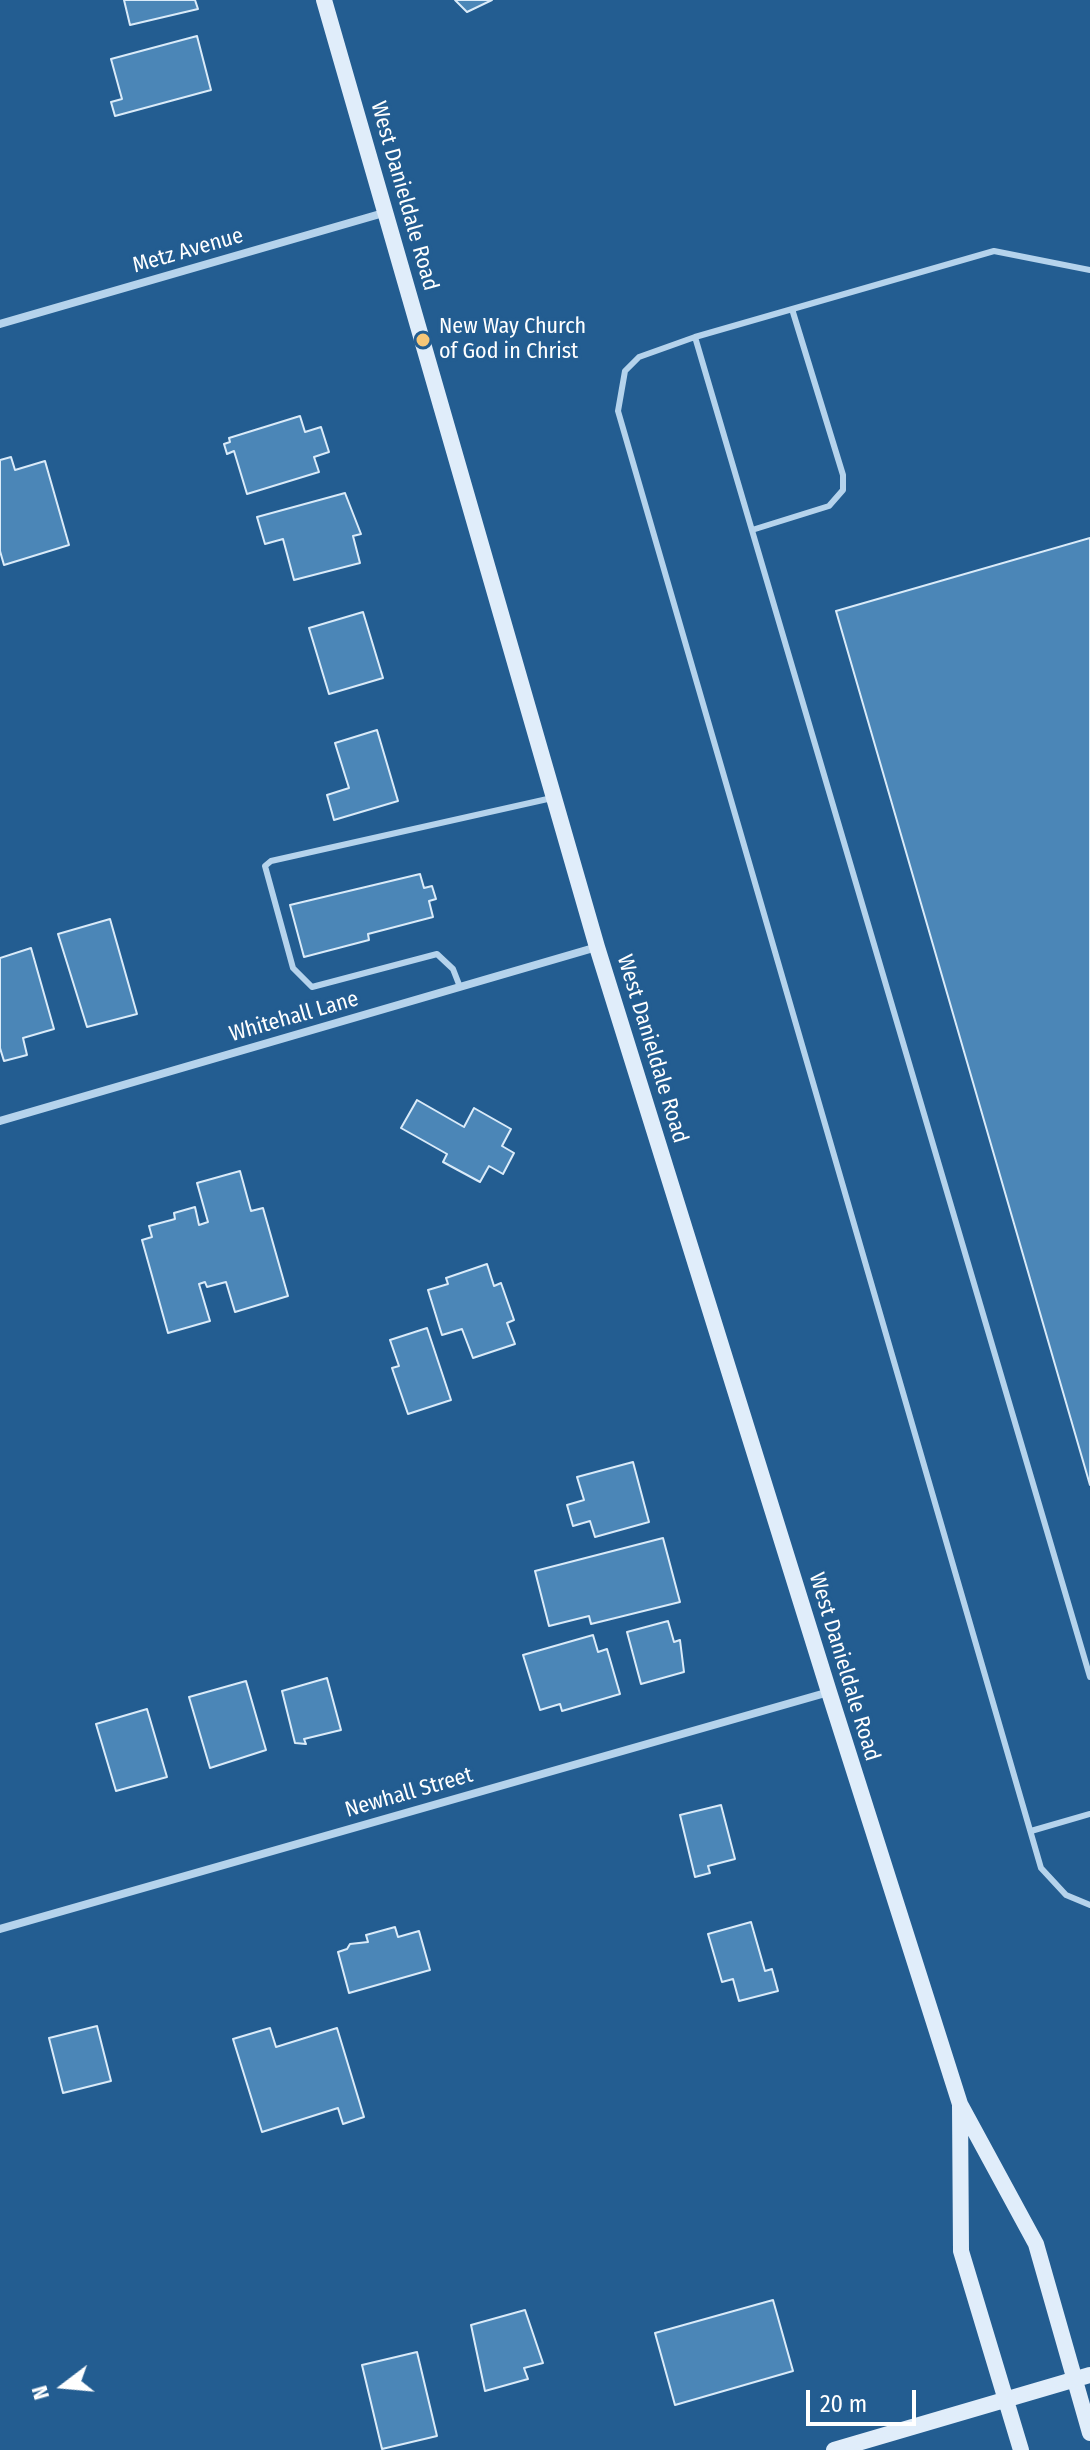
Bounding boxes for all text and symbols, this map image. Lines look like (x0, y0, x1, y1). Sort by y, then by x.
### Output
street label: West Danieldale Road (364, 98, 444, 294)
street label: Metz Avenue (130, 223, 246, 279)
place label: New Way Church of God in Christ (439, 314, 586, 366)
marker: New Way Church of God in Christ (414, 331, 432, 349)
street label: West Danieldale Road (611, 952, 693, 1146)
street label: Whitehall Lane (226, 986, 362, 1048)
street label: West Danieldale Road (803, 1570, 885, 1764)
street label: Newhall Street (342, 1762, 476, 1824)
north arrow (24, 2346, 104, 2426)
scale bar (810, 2374, 920, 2424)
text: N (26, 2383, 55, 2403)
text: 20 m (820, 2390, 867, 2418)

